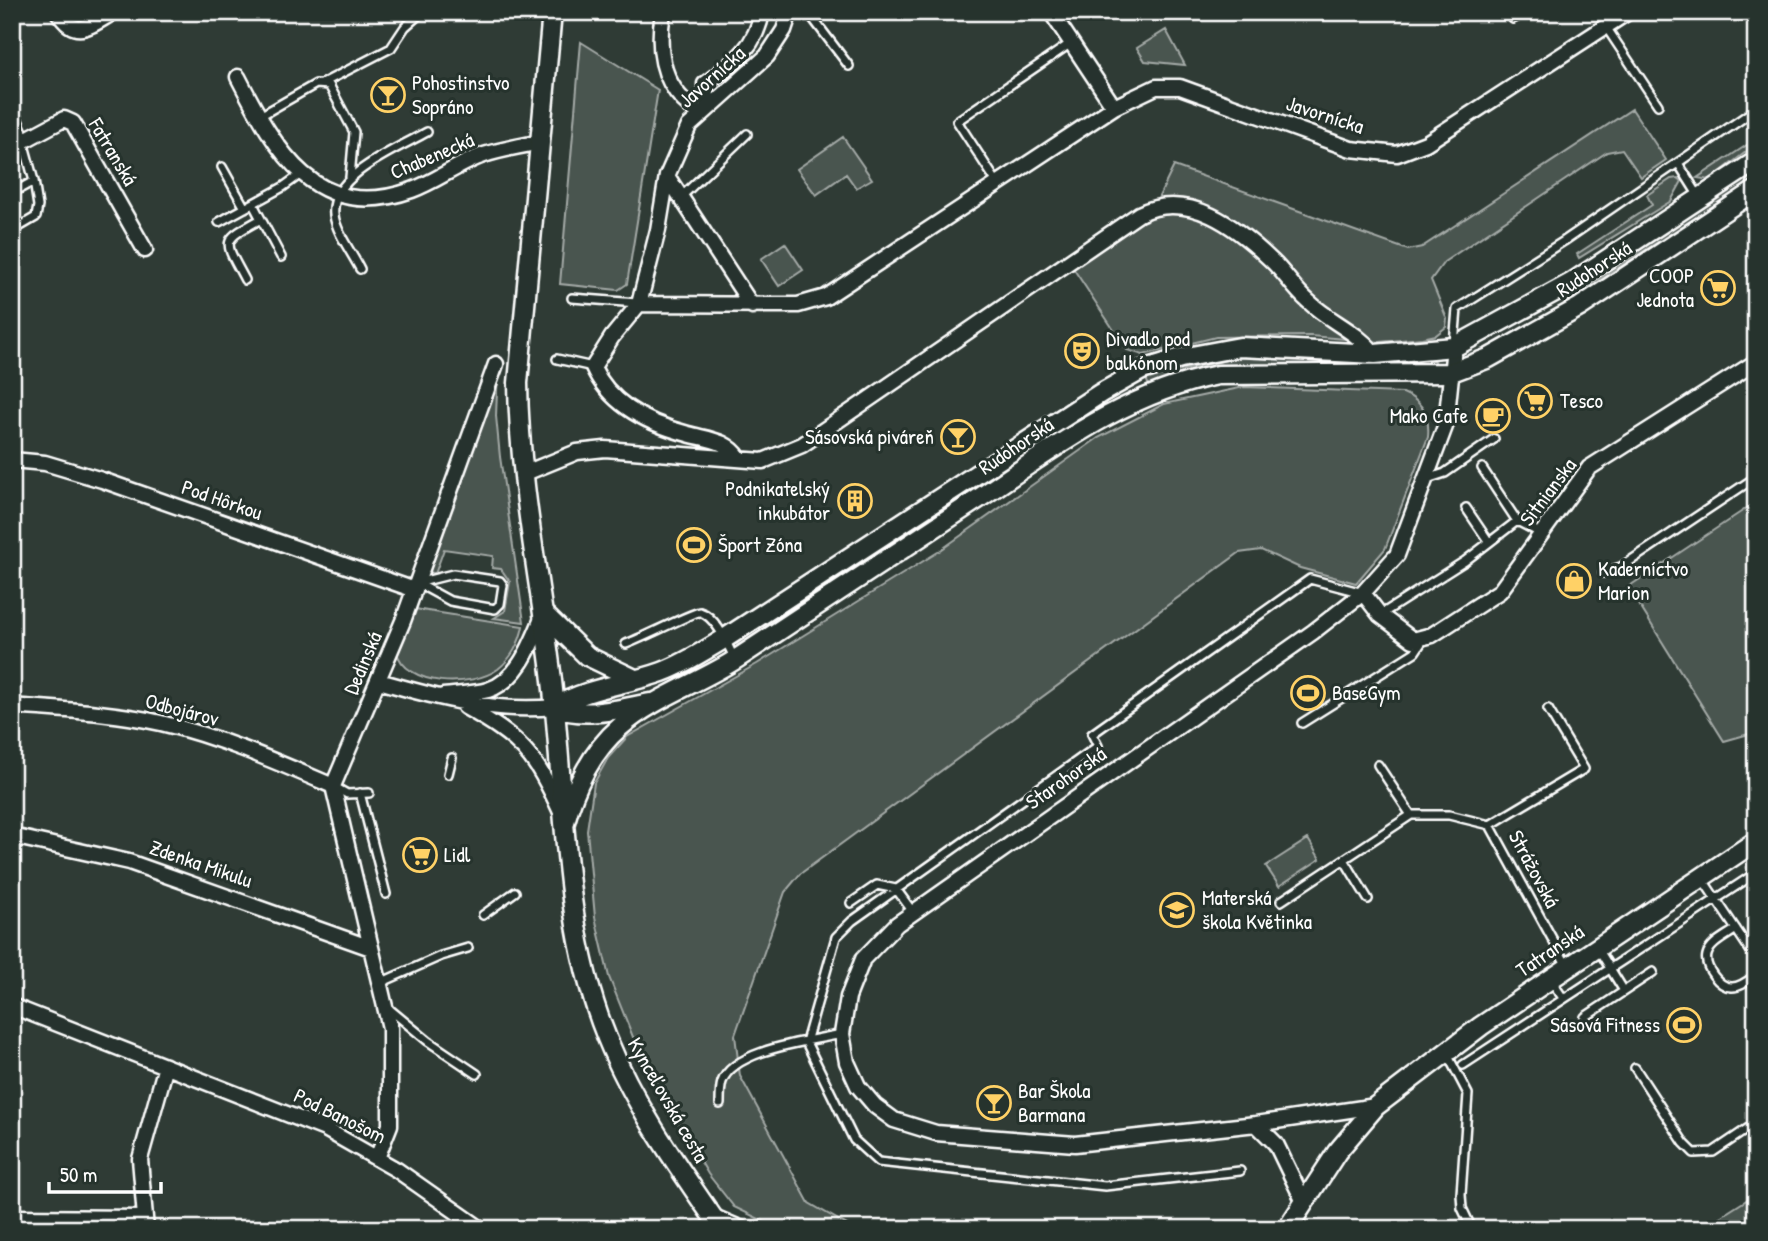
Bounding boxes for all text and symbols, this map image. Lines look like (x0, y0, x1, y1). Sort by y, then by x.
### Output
street label: Javornícka (672, 39, 751, 114)
place label: Pohostinstvo Sopráno (412, 68, 510, 121)
bar icon: Pohostinstvo Sopráno (369, 76, 407, 114)
street label: Javornícka (1283, 88, 1368, 141)
street label: Fatranská (81, 112, 145, 191)
street label: Chabenecká (385, 125, 478, 186)
street label: Rudohorská (1550, 233, 1637, 304)
place label: COOP Jednota (1636, 261, 1694, 314)
supermarket icon: COOP Jednota (1699, 269, 1737, 307)
place label: Divadlo pod balkónom (1106, 324, 1190, 377)
theatre icon: Divadlo pod balkónom (1063, 332, 1101, 370)
supermarket icon: Tesco (1516, 382, 1554, 420)
place label: Tesco (1560, 386, 1603, 415)
cafe icon: Mako Cafe (1474, 397, 1512, 435)
place label: Mako Cafe (1390, 401, 1468, 430)
street label: Rudohorská (972, 410, 1059, 481)
bar icon: Sásovská piváreň (939, 418, 977, 456)
place label: Sásovská piváreň (805, 422, 934, 451)
street label: Sitnianska (1512, 452, 1583, 532)
street label: Pod Hôrkou (178, 472, 267, 527)
place label: Podnikatelský inkubátor (725, 474, 830, 527)
building icon: Podnikatelský inkubátor (836, 482, 874, 520)
sports icon: Šport Zóna (675, 526, 713, 564)
place label: Šport Zóna (718, 530, 802, 559)
place label: Kaderníctvo Marion (1598, 554, 1688, 607)
shop icon: Kaderníctvo Marion (1555, 562, 1593, 600)
street label: Dedinská (336, 627, 389, 699)
sports icon: BaseGym (1289, 674, 1327, 712)
place label: BaseGym (1332, 678, 1401, 707)
street label: Odbojárov (142, 686, 223, 733)
street label: Starohorská (1020, 739, 1112, 816)
street label: Strážovská (1502, 825, 1567, 913)
street label: Zdenka Mikulu (146, 832, 257, 895)
supermarket icon: Lidl (401, 836, 439, 874)
place label: Lidl (444, 840, 471, 869)
place label: Materská škola Květinka (1202, 883, 1312, 936)
school or university icon: Materská škola Květinka (1158, 891, 1196, 929)
street label: Tatranská (1510, 917, 1589, 984)
sports icon: Sásová Fitness (1665, 1006, 1703, 1044)
place label: Sásová Fitness (1550, 1010, 1660, 1039)
street label: Kynceľovská cesta (621, 1032, 716, 1168)
place label: Bar Škola Barmana (1018, 1076, 1090, 1129)
street label: Pod Banošom (289, 1081, 391, 1150)
bar icon: Bar Škola Barmana (975, 1084, 1013, 1122)
scale bar (49, 1150, 161, 1194)
text: 50 m (60, 1160, 97, 1189)

